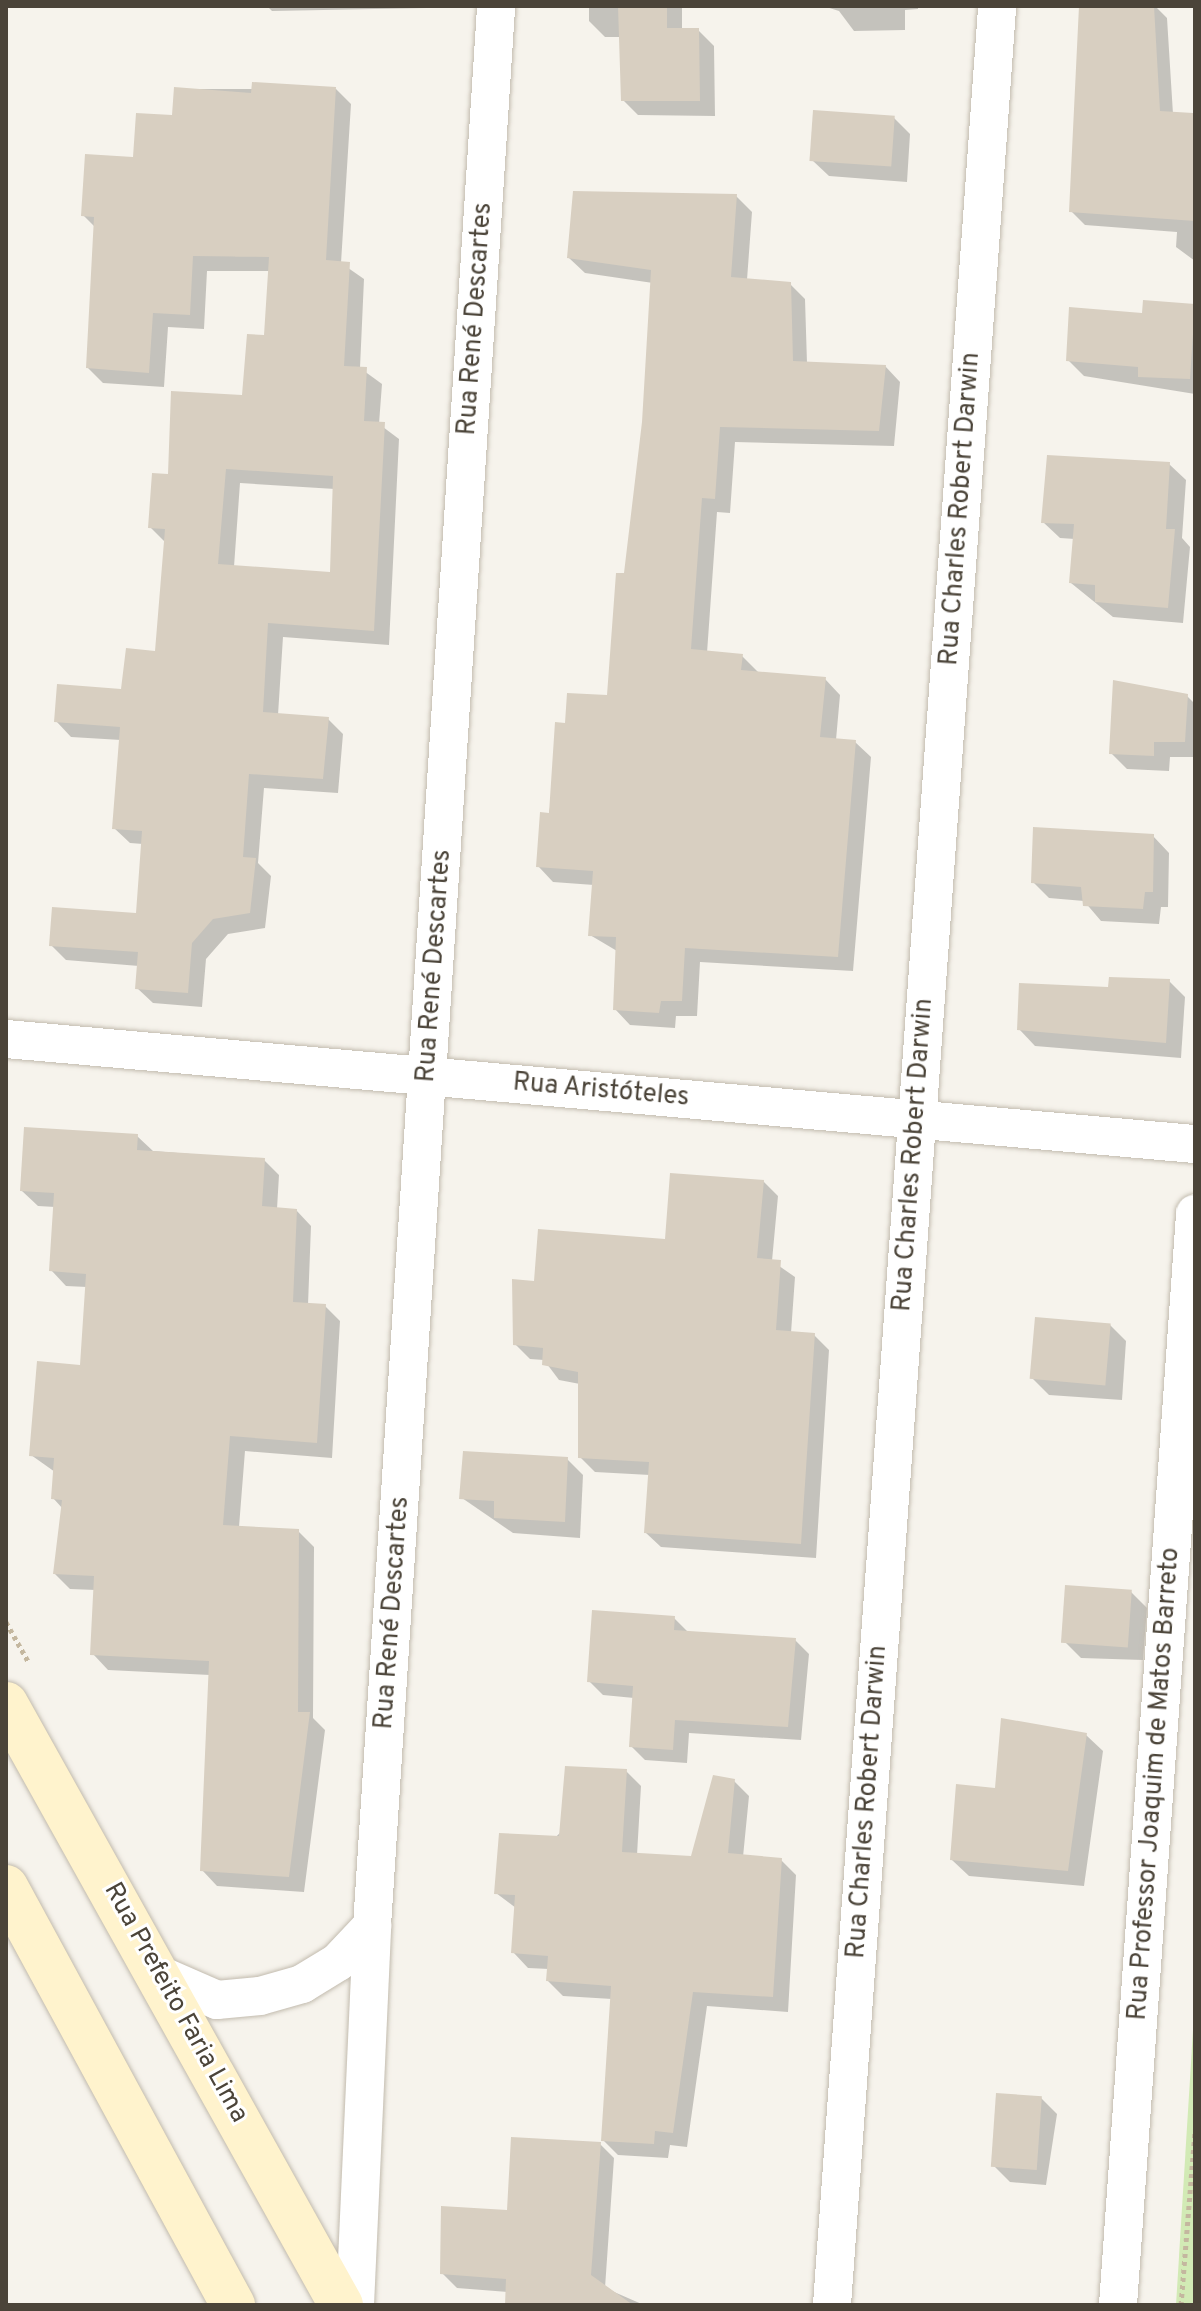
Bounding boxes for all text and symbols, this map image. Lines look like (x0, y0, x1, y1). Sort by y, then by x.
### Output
street label: Rua René Descartes (452, 201, 500, 437)
street label: Rua Charles Robert Darwin (934, 351, 988, 667)
street label: Rua René Descartes (411, 848, 459, 1084)
street label: Rua Charles Robert Darwin (887, 997, 941, 1313)
street label: Rua Aristóteles (511, 1068, 691, 1114)
street label: Rua René Descartes (369, 1495, 417, 1731)
street label: Rua Professor Joaquim de Matos Barreto (1123, 1546, 1187, 2022)
street label: Rua Charles Robert Darwin (841, 1644, 895, 1960)
street label: Rua Prefeito Faria Lima (96, 1878, 254, 2128)

